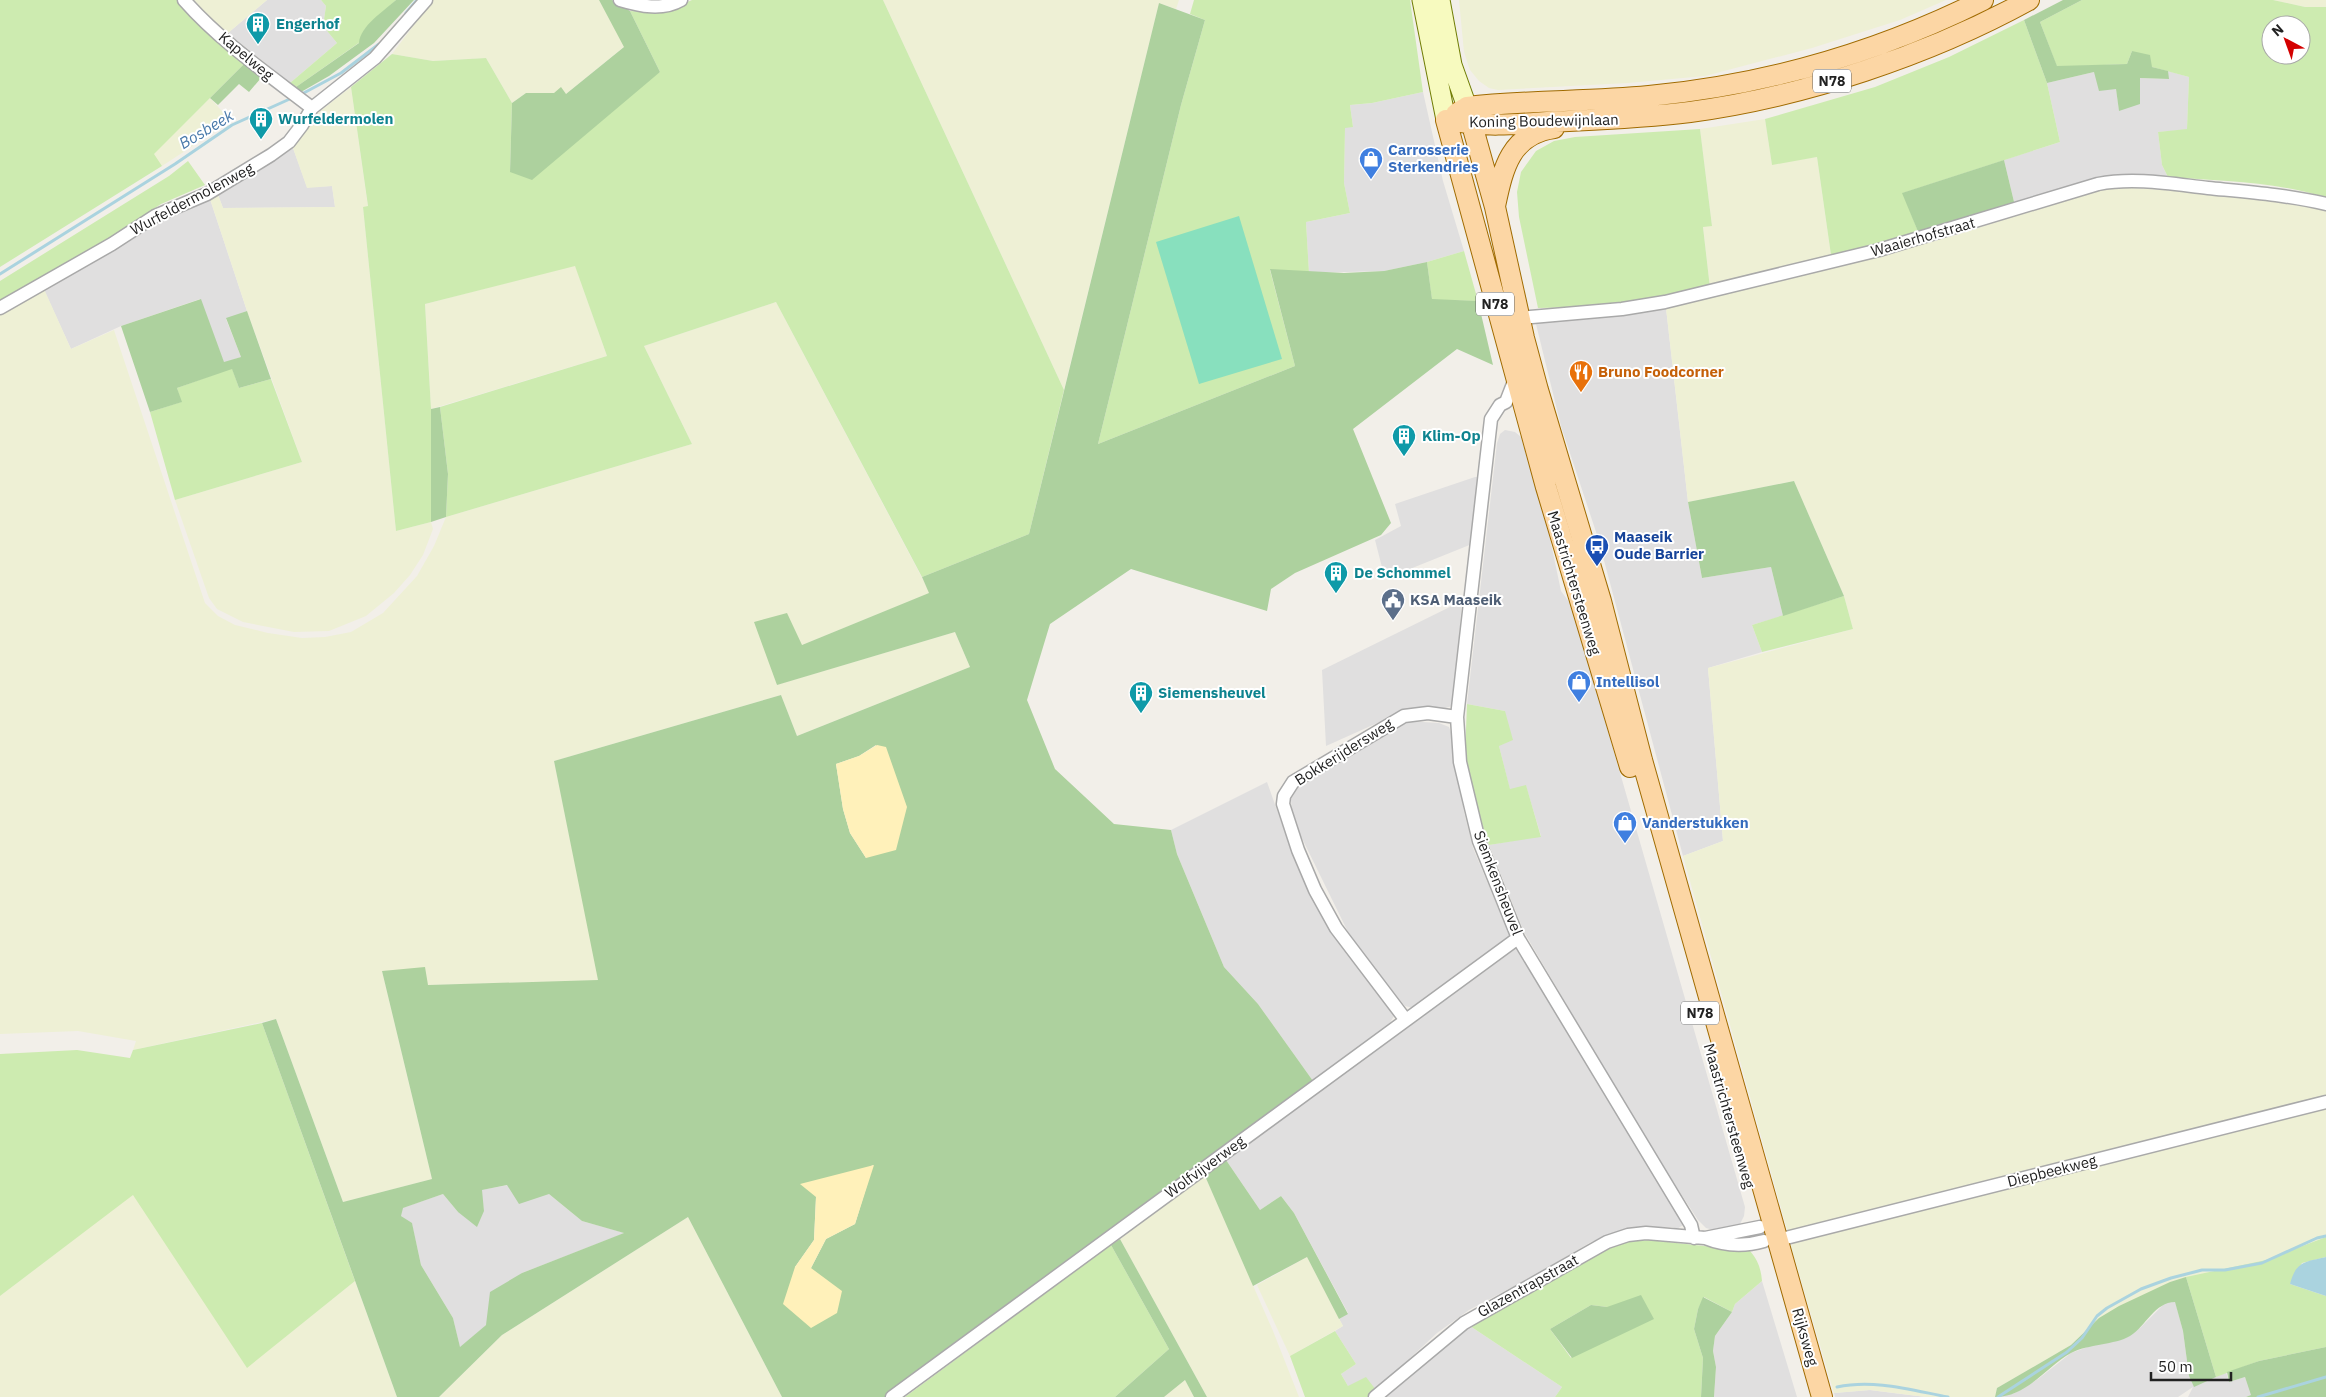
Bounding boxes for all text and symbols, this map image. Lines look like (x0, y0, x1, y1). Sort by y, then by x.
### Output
building icon: Engerhof (245, 11, 271, 45)
place label: Engerhof (276, 14, 340, 33)
north arrow (2261, 15, 2311, 65)
text: N (2268, 20, 2287, 40)
street label: Kapelweg (215, 27, 278, 84)
road number: N78 (1813, 70, 1851, 92)
water label: Bosbeek (175, 105, 237, 153)
building icon: Wurfeldermolen (248, 106, 274, 140)
place label: Wurfeldermolen (278, 109, 393, 128)
street label: Koning Boudewijnlaan (1469, 110, 1619, 131)
place label: Carrosserie Sterkendries (1388, 140, 1479, 176)
shop icon: Carrosserie Sterkendries (1358, 146, 1384, 180)
street label: Wurfeldermolenweg (127, 158, 257, 239)
street label: Waaierhofstraat (1869, 213, 1977, 260)
road number: N78 (1476, 292, 1514, 316)
restaurant icon: Bruno Foodcorner (1568, 359, 1594, 393)
place label: Bruno Foodcorner (1598, 362, 1724, 381)
building icon: Klim-Op (1391, 423, 1417, 457)
place label: Klim-Op (1422, 426, 1481, 445)
street label: Maastrichtersteenweg (1543, 508, 1605, 657)
place label: Maaseik Oude Barrier (1614, 527, 1704, 563)
bus stop icon: Maaseik Oude Barrier (1584, 533, 1610, 567)
building icon: De Schommel (1323, 560, 1349, 594)
place label: De Schommel (1354, 563, 1451, 582)
public building icon: KSA Maaseik (1380, 587, 1406, 621)
place label: KSA Maaseik (1410, 590, 1502, 609)
shop icon: Intellisol (1566, 669, 1592, 703)
place label: Intellisol (1596, 672, 1660, 691)
building icon: Siemensheuvel (1128, 680, 1154, 714)
place label: Siemensheuvel (1158, 683, 1266, 702)
street label: Bokkerijdersweg (1291, 714, 1396, 789)
shop icon: Vanderstukken (1612, 810, 1638, 844)
place label: Vanderstukken (1642, 813, 1749, 832)
street label: Siemkensheuvel (1470, 828, 1527, 938)
road number: N78 (1681, 1001, 1719, 1024)
street label: Maastrichtersteenweg (1700, 1041, 1759, 1191)
street label: Wolfvijverweg (1161, 1131, 1248, 1202)
street label: Diepbeekweg (2005, 1150, 2099, 1191)
street label: Glazentrapstraat (1474, 1250, 1582, 1321)
street label: Rijksweg (1788, 1306, 1823, 1368)
scale bar (2151, 1350, 2231, 1382)
text: 50 m (2158, 1357, 2193, 1376)

